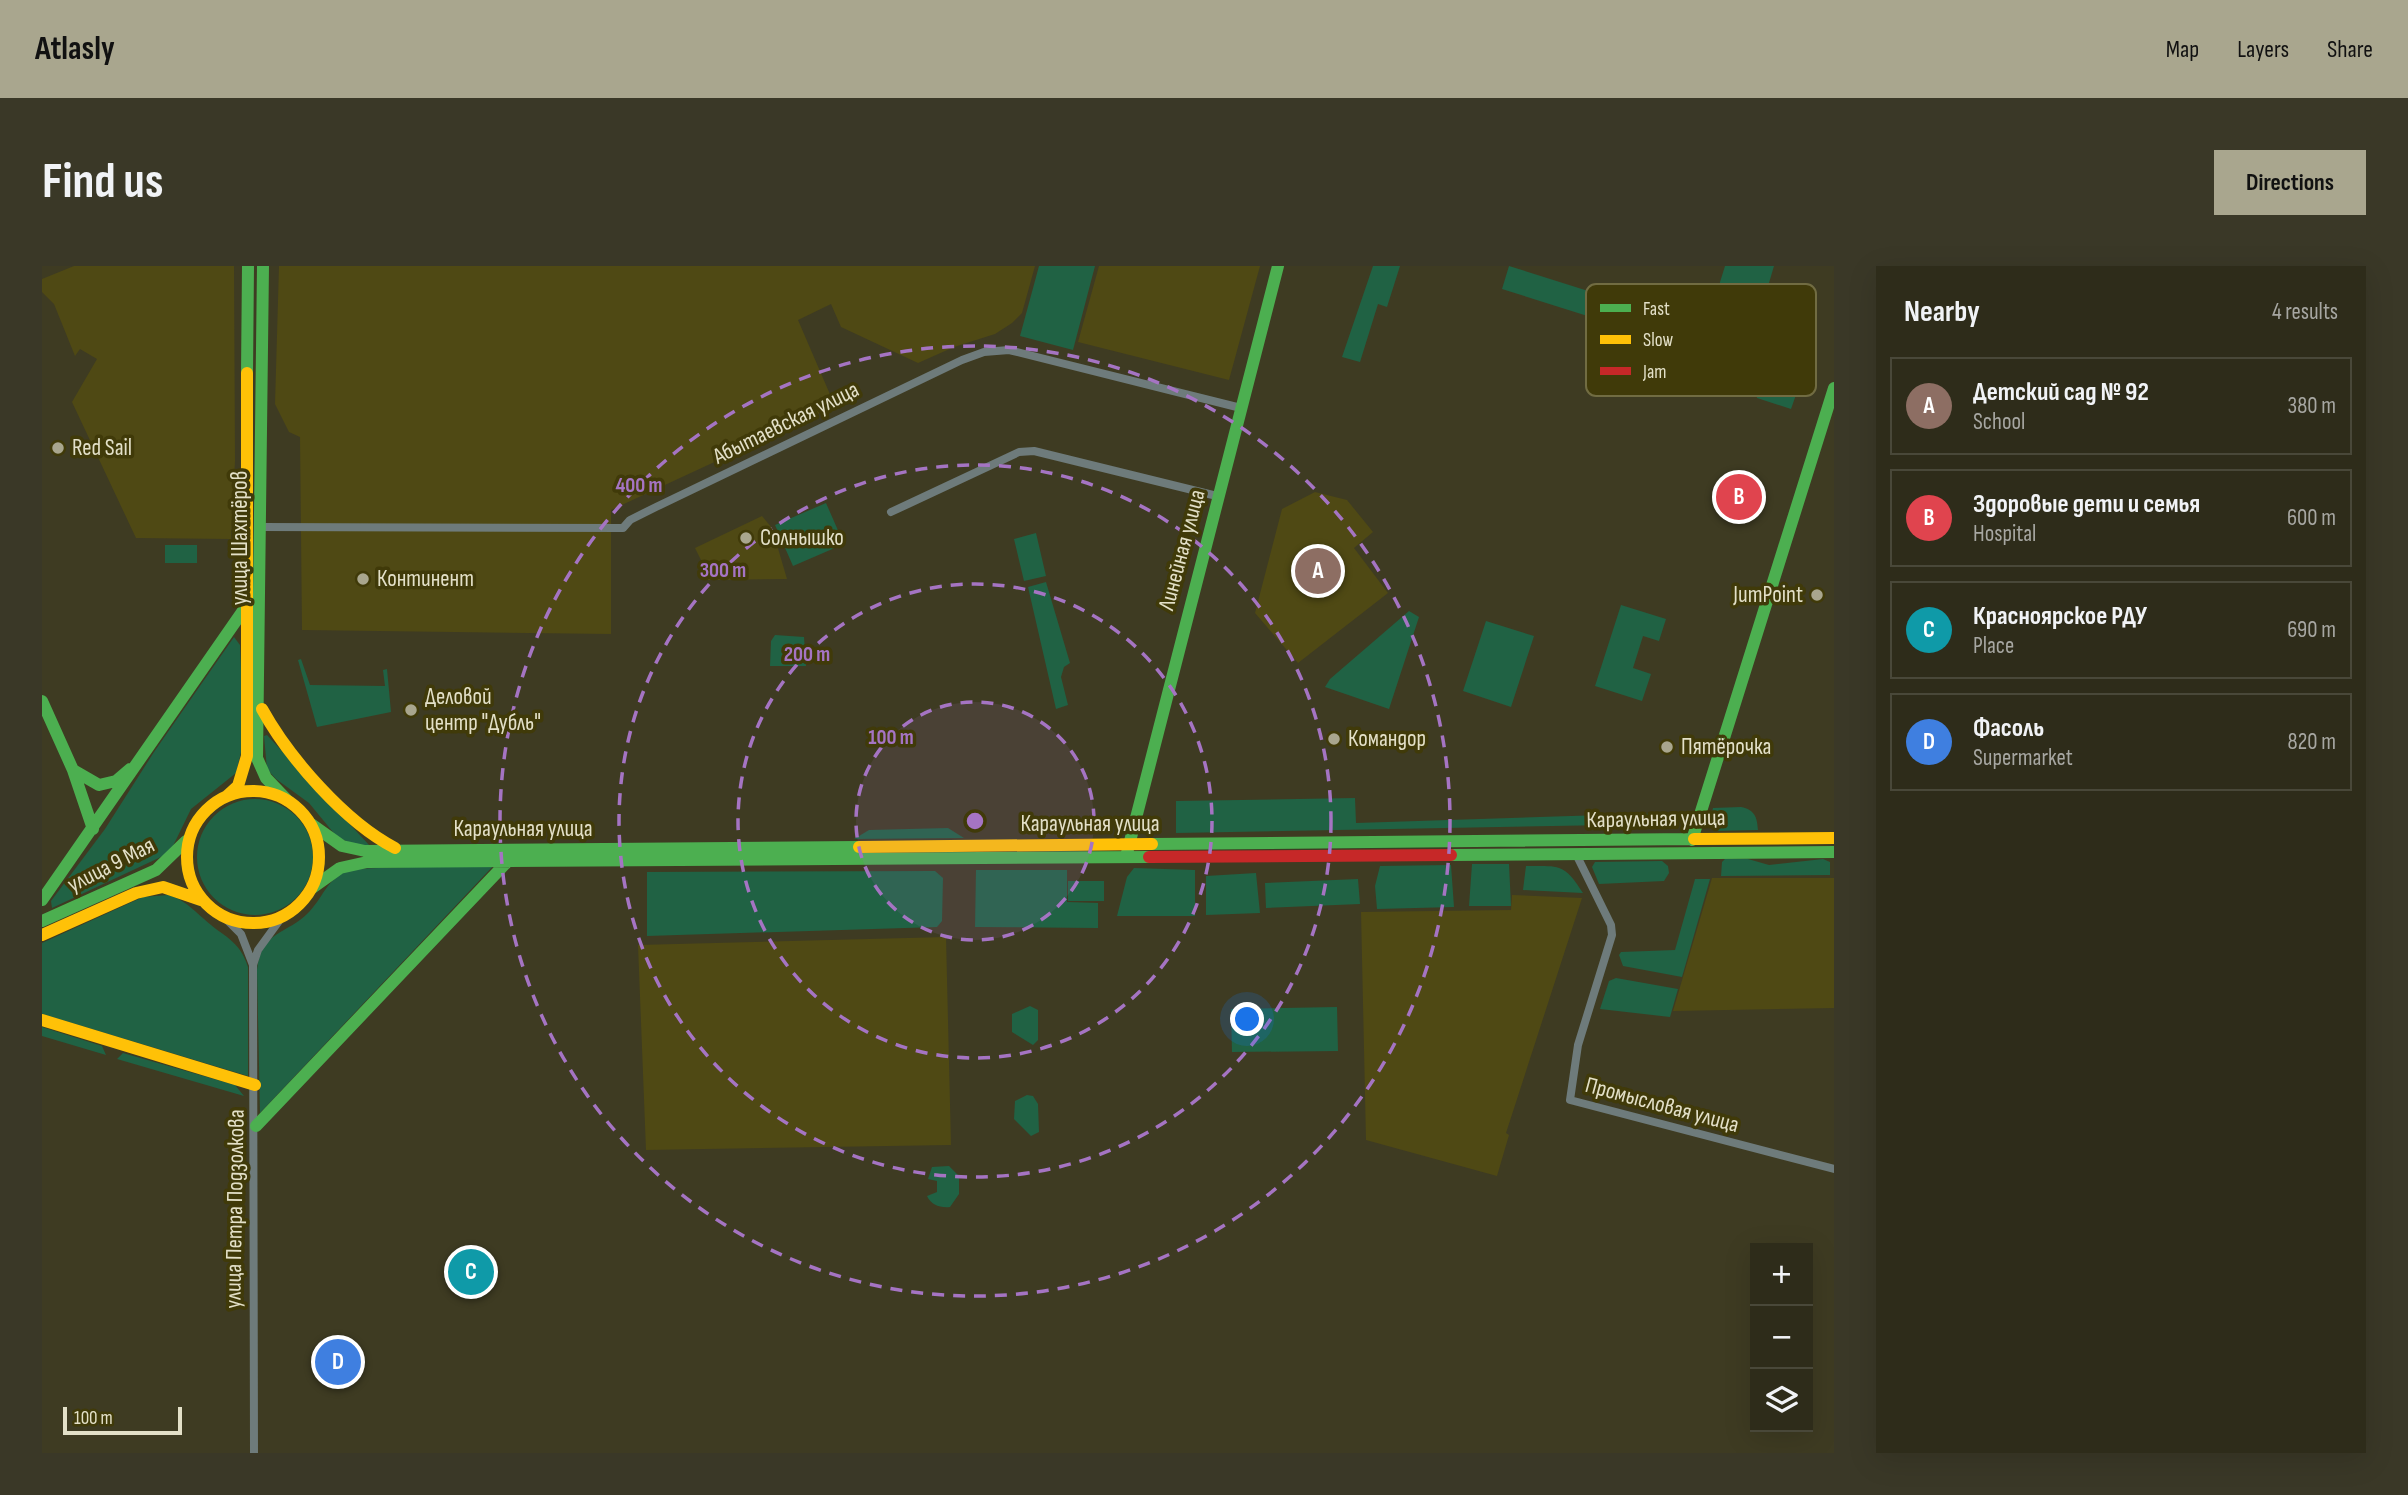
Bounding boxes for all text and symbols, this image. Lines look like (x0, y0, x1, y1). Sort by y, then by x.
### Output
text: Atlasly (35, 29, 115, 69)
text: Map (2166, 35, 2199, 64)
text: Layers (2237, 35, 2289, 64)
text: Share (2327, 35, 2373, 64)
button: Directions (2214, 150, 2366, 215)
text: Find us (42, 153, 164, 212)
legend (1586, 284, 1816, 396)
text: Nearby (1904, 294, 1980, 330)
text: Fast (1643, 298, 1670, 321)
text: 4 results (2272, 298, 2338, 326)
text: Slow (1643, 329, 1673, 352)
text: Jam (1642, 361, 1666, 384)
street label: Абытаевская улица (708, 376, 864, 471)
text: Детский сад № 92 (1973, 377, 2149, 408)
text: A (1924, 392, 1934, 420)
text: 380 m (2288, 392, 2336, 420)
text: School (1973, 408, 2025, 436)
place label: Red Sail (72, 434, 132, 462)
marker: Red Sail (50, 440, 66, 456)
street label: улица Шахтёров (226, 471, 254, 605)
pin: B (1716, 471, 1762, 523)
text: 400 m (616, 473, 662, 498)
street label: Линейная улица (1152, 487, 1212, 614)
text: Здоровые дети и семья (1973, 489, 2200, 520)
text: B (1924, 504, 1934, 532)
text: 600 m (2287, 504, 2336, 532)
text: Hospital (1973, 520, 2036, 548)
place label: Солнышко (760, 524, 844, 552)
marker: Солнышко (738, 530, 754, 546)
pin: A (1295, 545, 1341, 597)
text: 300 m (700, 558, 746, 583)
place label: Континент (377, 565, 474, 593)
marker: Континент (355, 571, 371, 587)
place label: JumPoint (1732, 581, 1803, 609)
marker: JumPoint (1809, 587, 1825, 603)
text: Красноярское РДУ (1973, 601, 2147, 632)
text: C (1923, 616, 1935, 644)
text: 690 m (2287, 616, 2336, 644)
text: Place (1973, 632, 2014, 660)
text: 200 m (784, 642, 830, 667)
place label: Деловой центр "Дубль" (425, 683, 541, 737)
marker: Деловой центр "Дубль" (403, 702, 419, 718)
text: Фасоль (1973, 713, 2044, 744)
text: 100 m (868, 725, 914, 750)
place label: Командор (1348, 725, 1426, 753)
text: D (1923, 728, 1935, 756)
text: 820 m (2287, 728, 2336, 756)
marker: Командор (1326, 731, 1342, 747)
place label: Пятёрочка (1681, 733, 1771, 761)
marker: Пятёрочка (1659, 739, 1675, 755)
text: Supermarket (1973, 744, 2073, 772)
street label: Караульная улица (1586, 804, 1726, 834)
centre of rings (963, 809, 987, 833)
street label: Караульная улица (1020, 810, 1160, 838)
street label: Караульная улица (453, 815, 593, 843)
street label: улица 9 Мая (63, 831, 159, 899)
your location (1230, 1002, 1264, 1036)
street label: Промысловая улица (1582, 1071, 1742, 1139)
street label: улица Петра Подзолкова (219, 1109, 251, 1309)
map controls (1750, 1243, 1813, 1432)
button: + (1750, 1243, 1813, 1306)
pin: C (448, 1246, 494, 1298)
button: − (1750, 1306, 1813, 1369)
pin: D (315, 1336, 361, 1388)
button: layers (1750, 1369, 1813, 1432)
scale bar (63, 1404, 182, 1436)
text: 100 m (74, 1407, 113, 1430)

